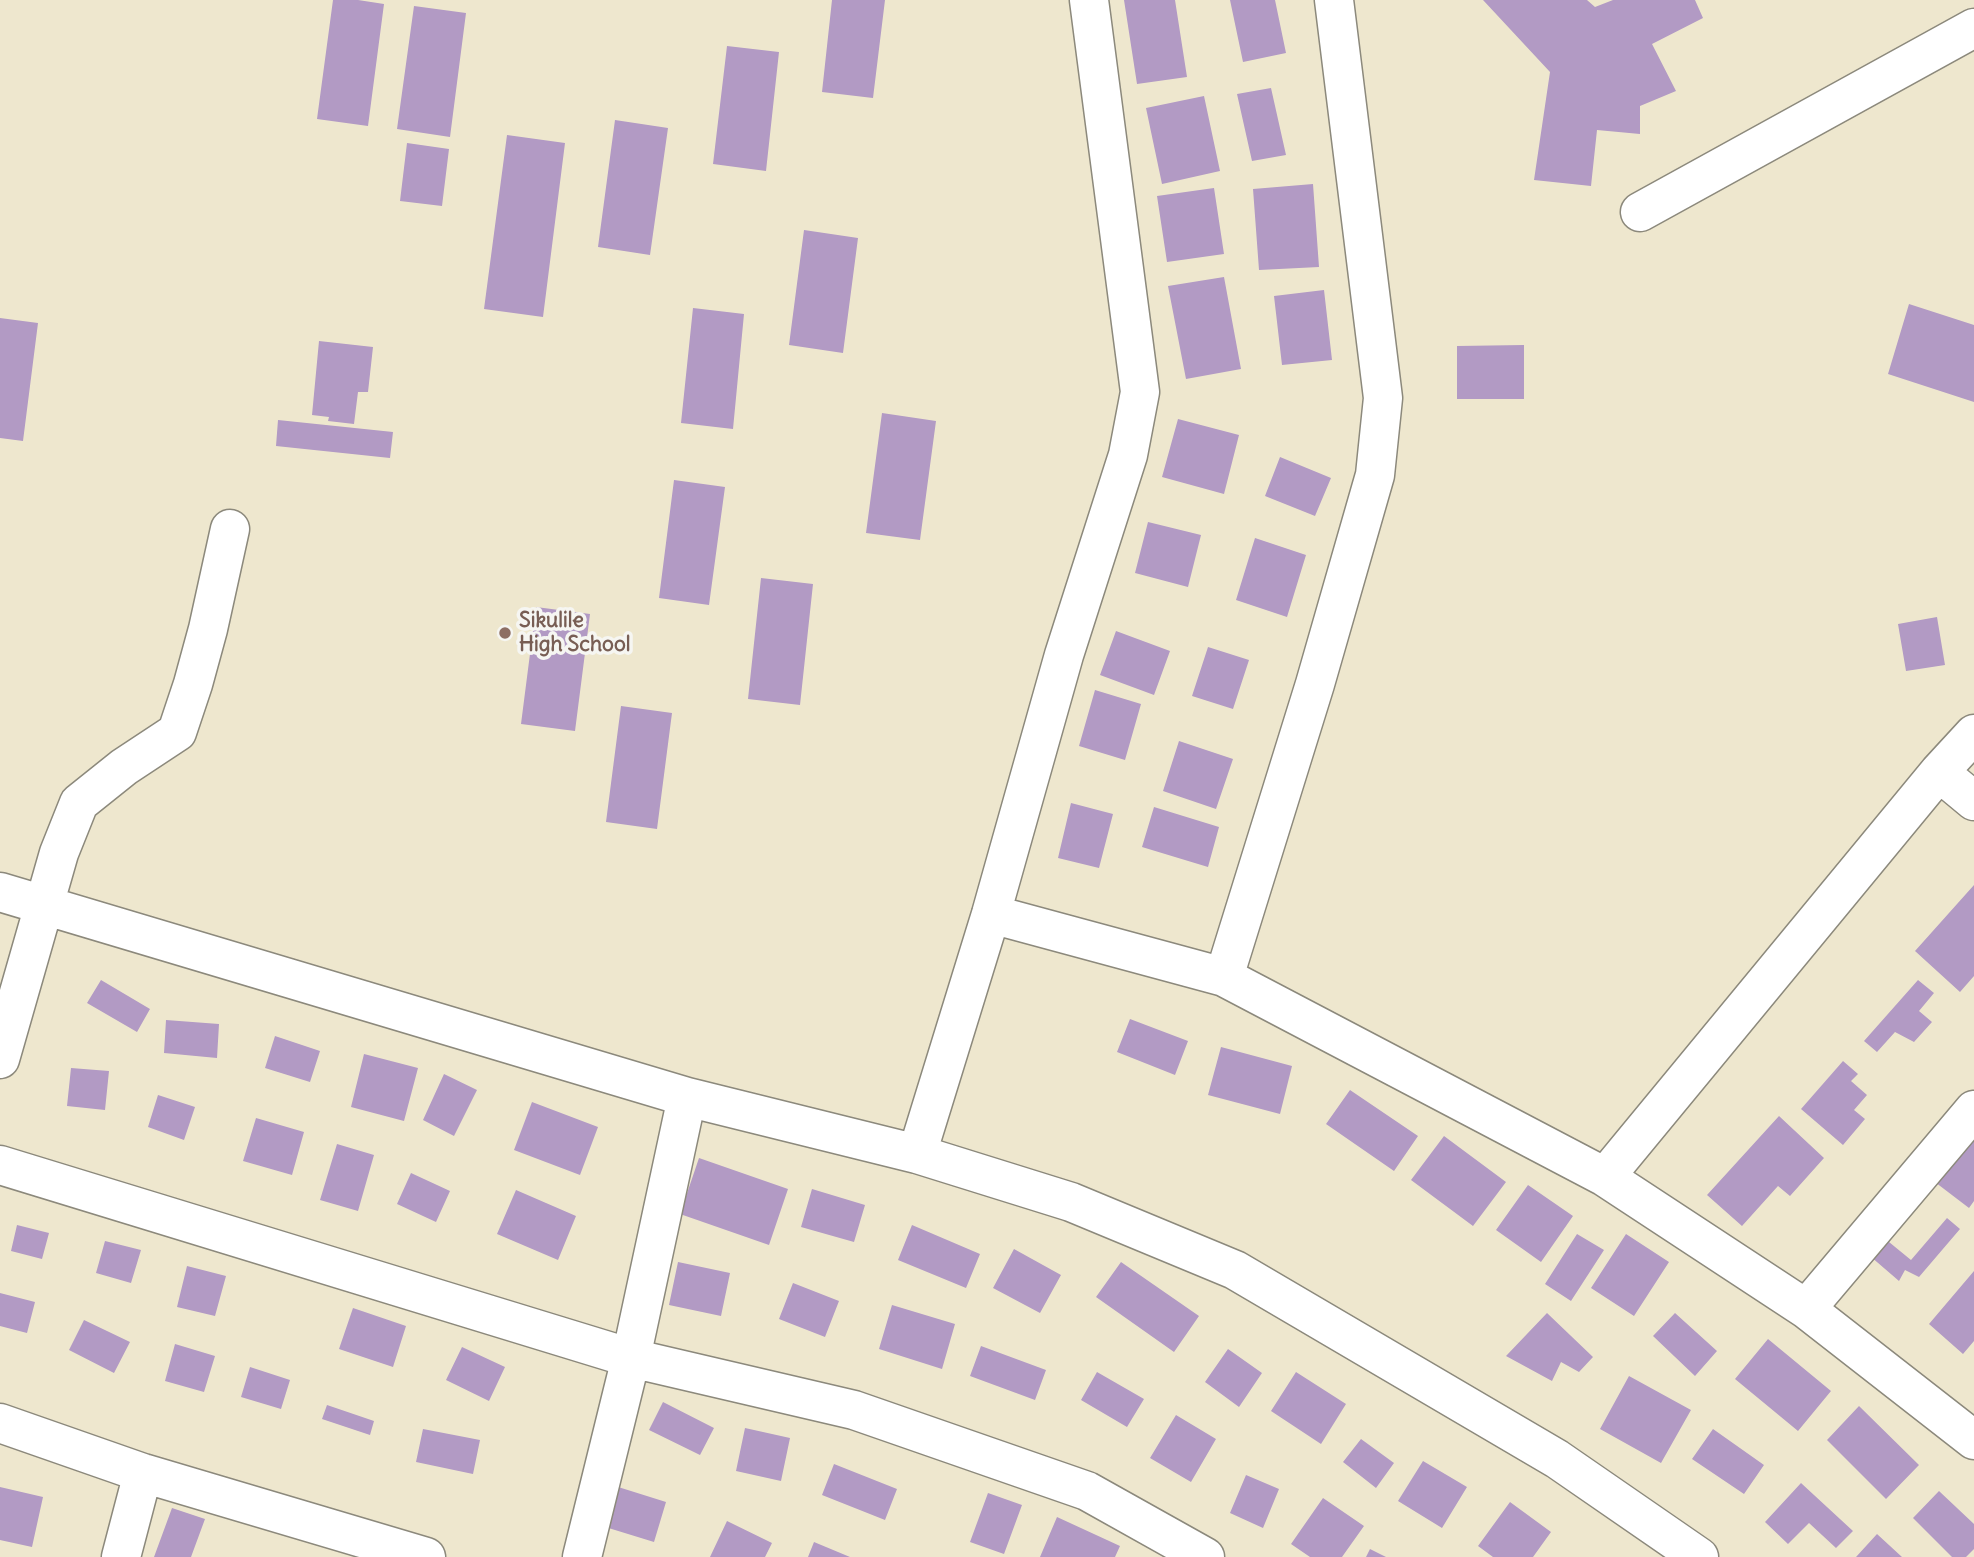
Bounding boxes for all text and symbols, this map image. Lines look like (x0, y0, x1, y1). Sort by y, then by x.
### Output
place label: Sikulile High School (519, 608, 630, 658)
marker: Sikulile High School (497, 625, 513, 641)

